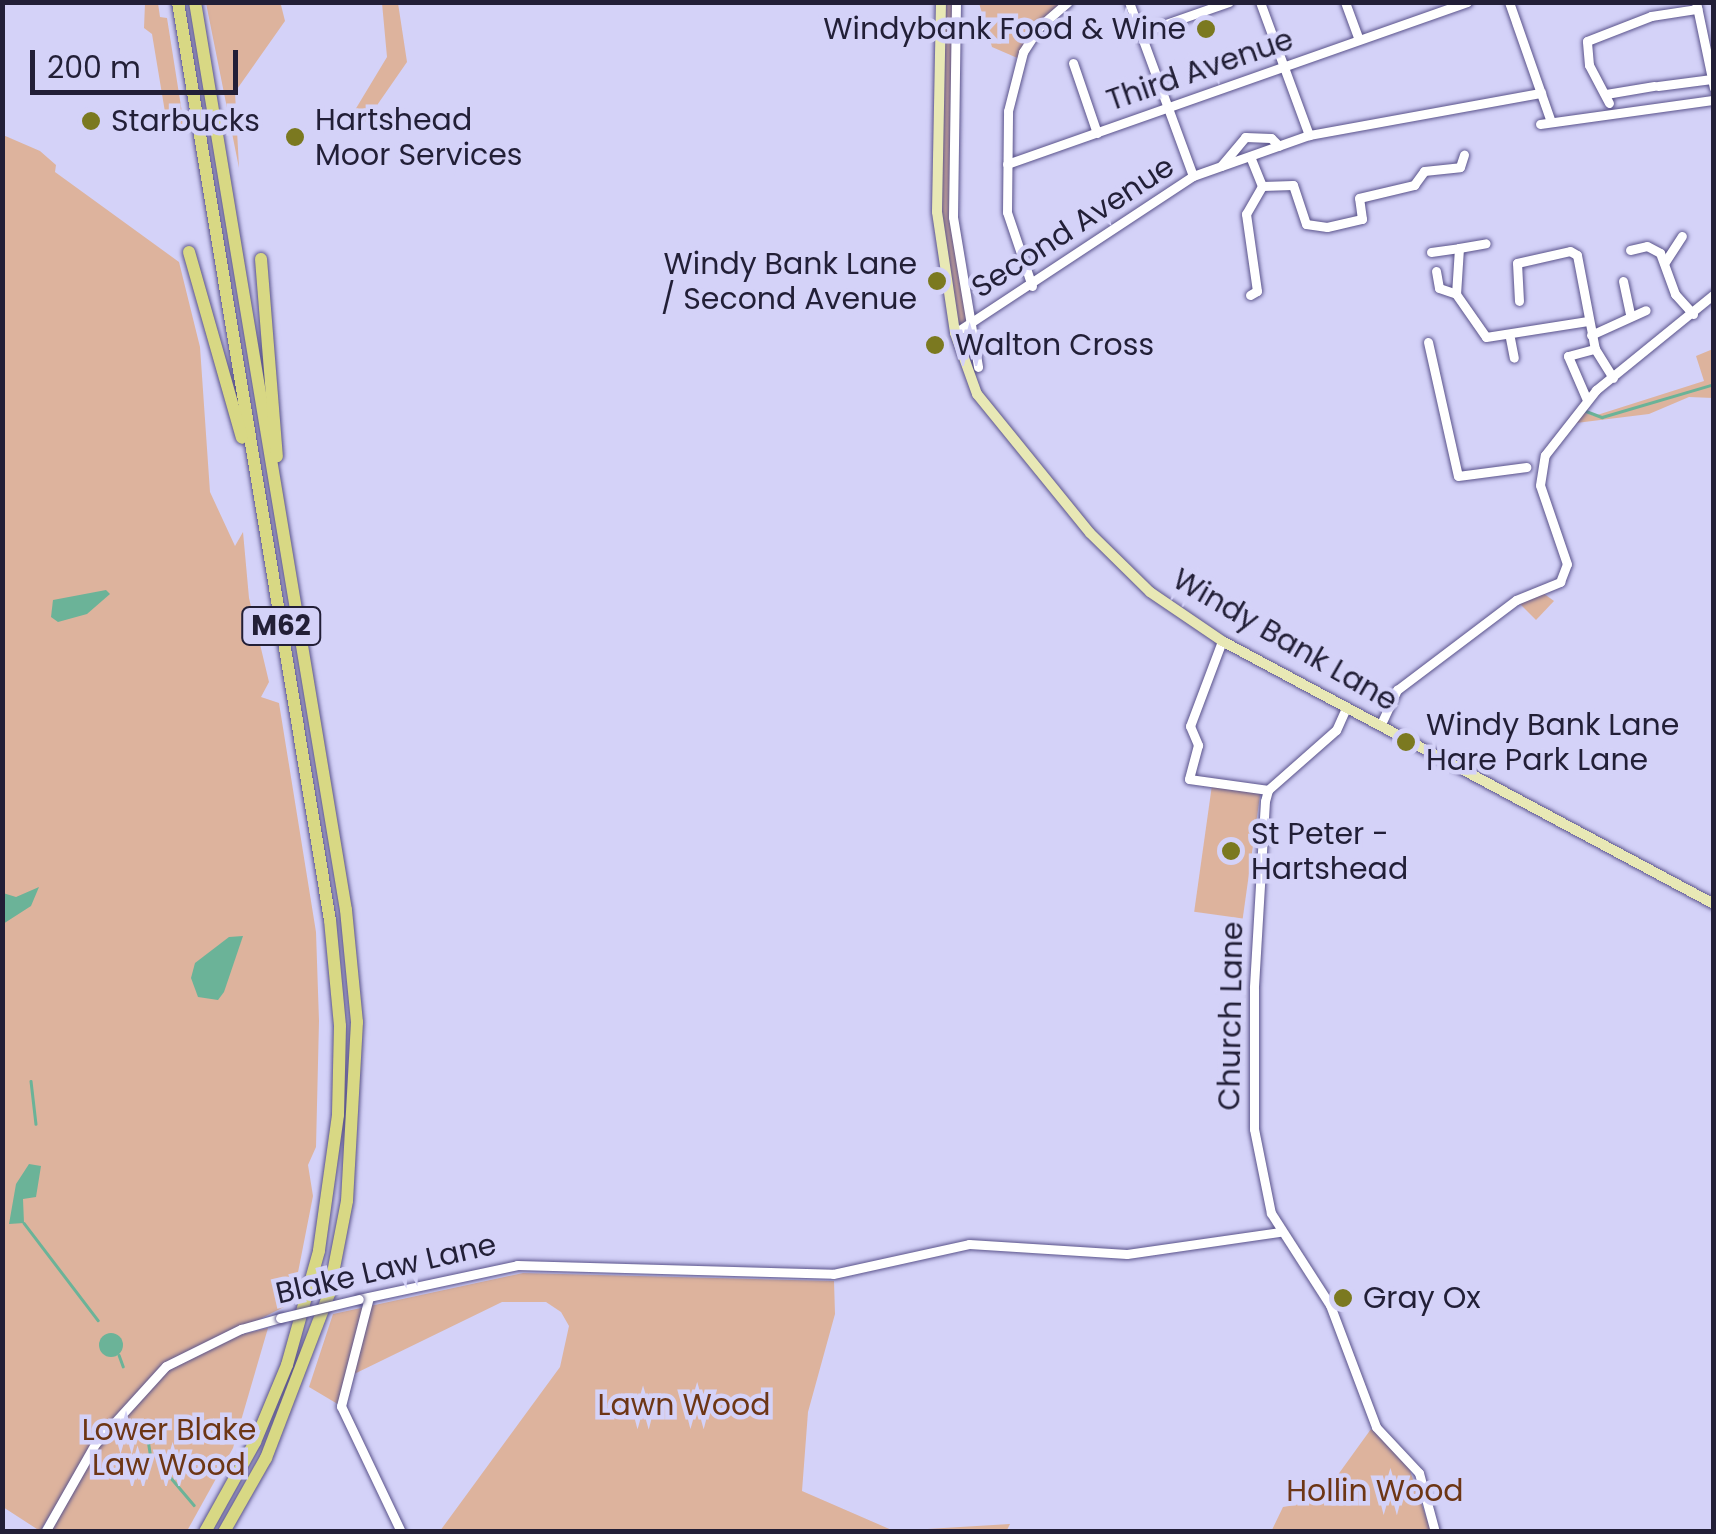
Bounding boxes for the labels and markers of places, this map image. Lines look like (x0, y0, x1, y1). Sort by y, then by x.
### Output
place label: Windybank Food & Wine (823, 11, 1186, 47)
marker: Windybank Food & Wine (1195, 18, 1217, 40)
place label: Hartshead Moor Services (315, 102, 523, 172)
place label: Starbucks (111, 103, 260, 139)
marker: Starbucks (80, 110, 102, 132)
marker: Hartshead Moor Services (284, 126, 306, 148)
place label: Windy Bank Lane / Second Avenue (661, 246, 917, 316)
marker: Windy Bank Lane / Second Avenue (926, 270, 948, 292)
place label: Walton Cross (955, 327, 1154, 363)
marker: Walton Cross (924, 334, 946, 356)
place label: Windy Bank Lane Hare Park Lane (1426, 707, 1679, 778)
marker: Windy Bank Lane Hare Park Lane (1395, 731, 1417, 753)
place label: St Peter - Hartshead (1251, 816, 1408, 886)
marker: St Peter - Hartshead (1220, 840, 1242, 862)
place label: Gray Ox (1363, 1280, 1481, 1316)
marker: Gray Ox (1332, 1287, 1354, 1309)

